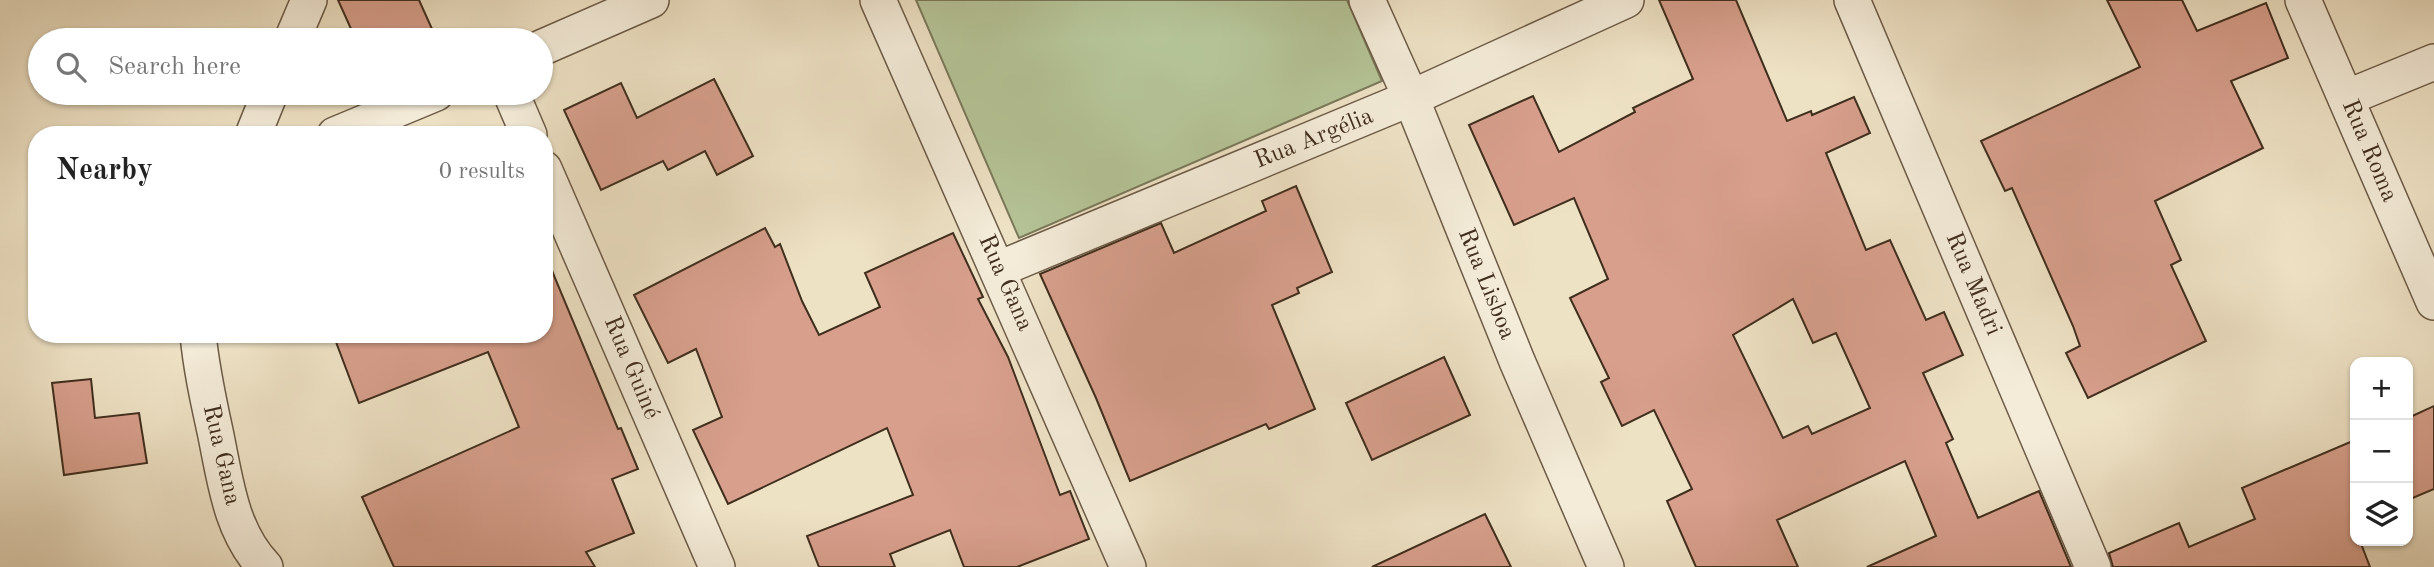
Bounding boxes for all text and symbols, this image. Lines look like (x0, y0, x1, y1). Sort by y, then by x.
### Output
search box (28, 28, 553, 105)
icon: search (52, 48, 90, 86)
text: Search here (108, 54, 241, 80)
street label: Rua Roma (2337, 96, 2401, 206)
street label: Rua Argélia (1251, 104, 1377, 174)
text: Nearby (56, 156, 153, 186)
text: 0 results (439, 160, 525, 183)
street label: Rua Lisboa (1453, 225, 1519, 343)
street label: Rua Madri (1941, 229, 2005, 339)
street label: Rua Gana (973, 231, 1037, 335)
street label: Rua Guiné (599, 313, 663, 423)
map controls (2350, 357, 2413, 546)
button: + (2350, 357, 2413, 420)
street label: Rua Gana (198, 402, 244, 508)
button: − (2350, 420, 2413, 483)
button: layers (2350, 483, 2413, 546)

